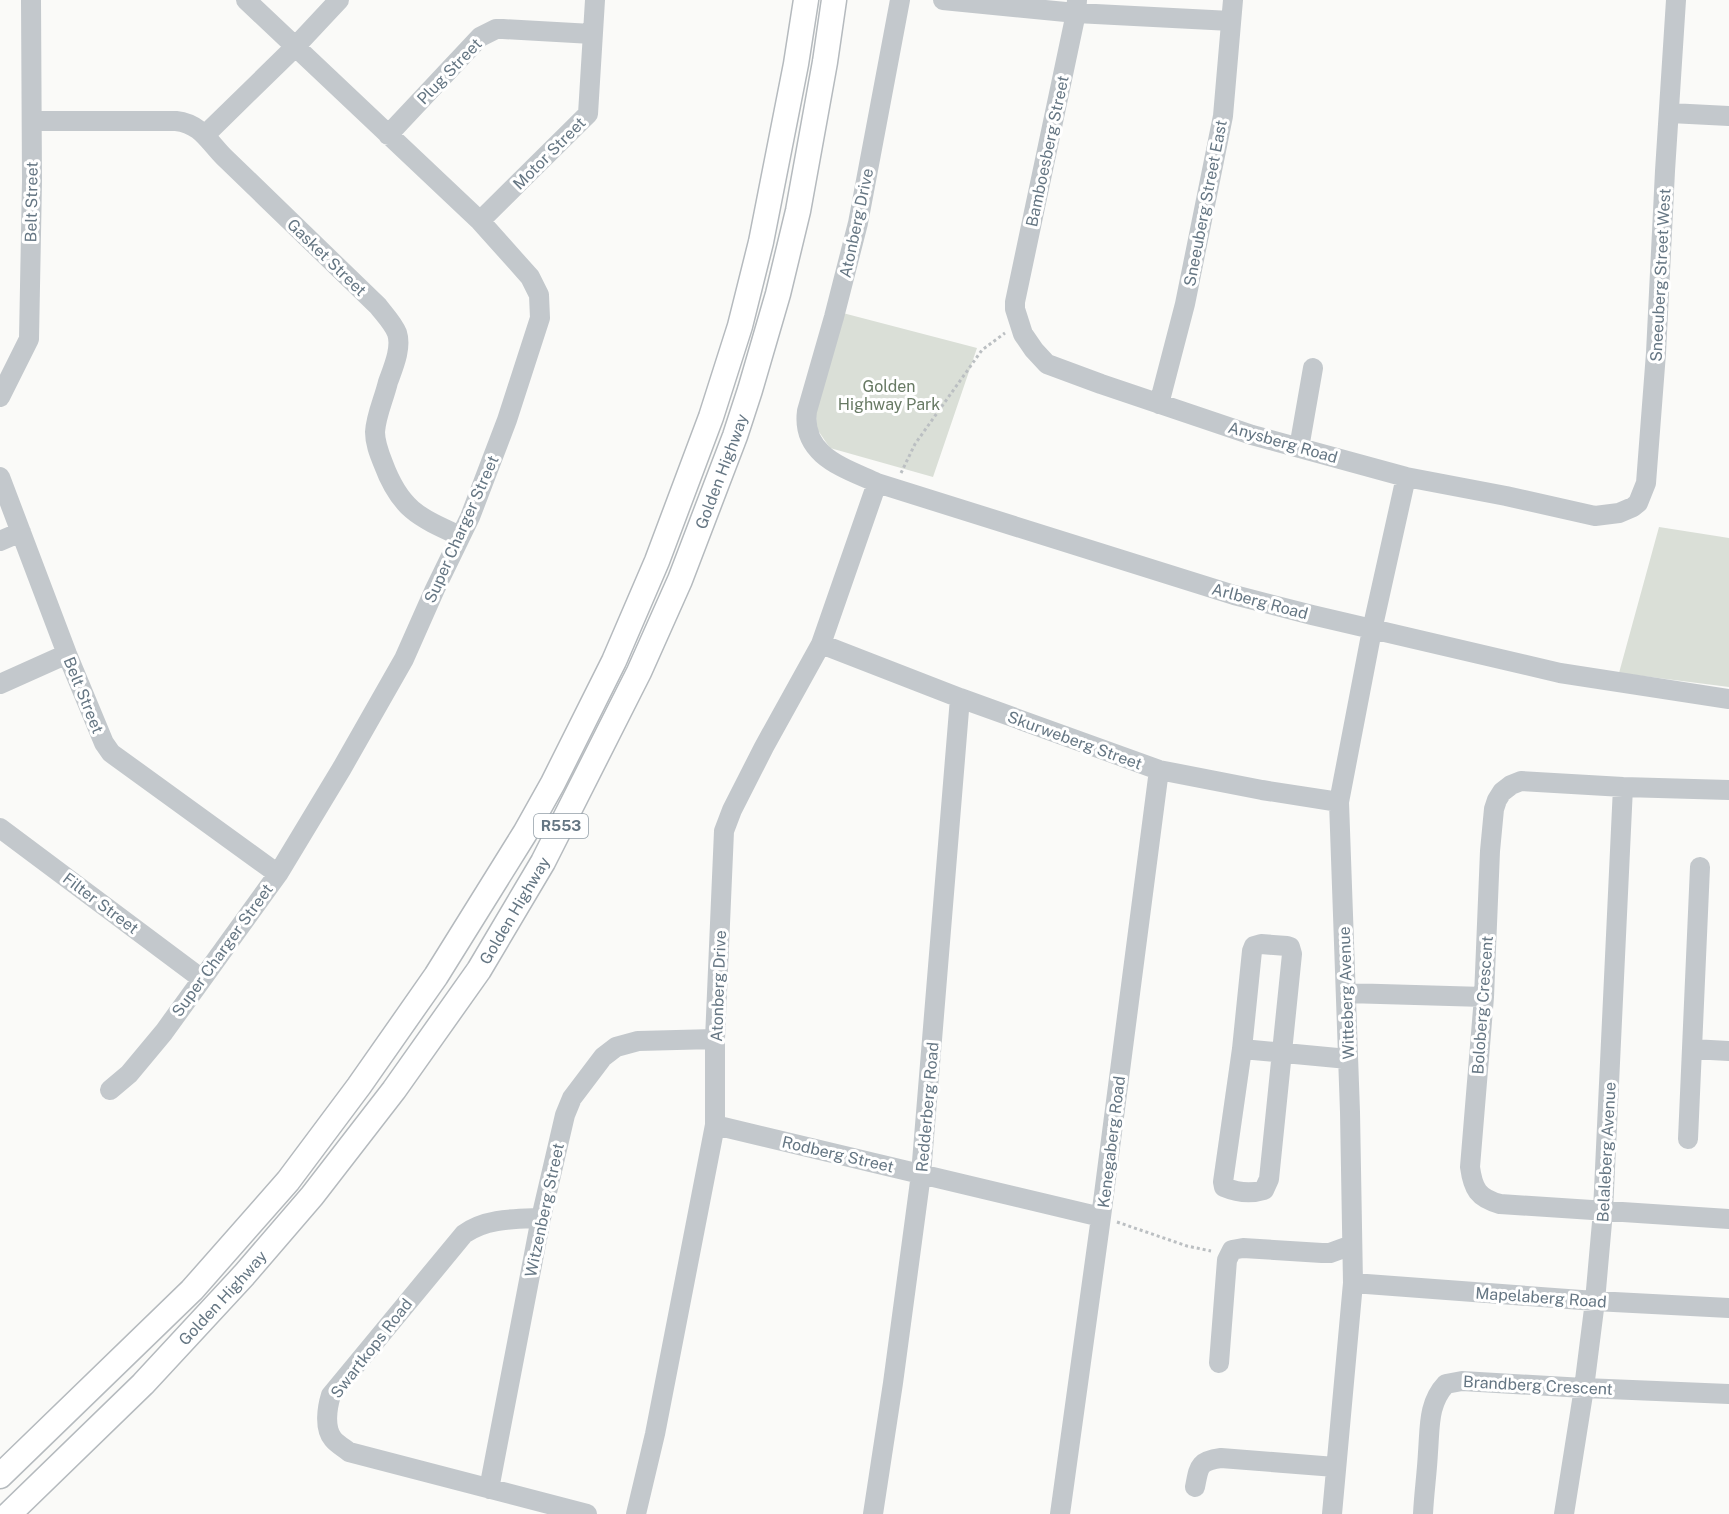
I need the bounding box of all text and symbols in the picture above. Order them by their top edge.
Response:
street label: Plug Street [413,34,486,108]
street label: Bamboesberg Street [1022,74,1073,229]
street label: Motor Street [509,113,590,194]
street label: Sneeuberg Street East [1180,118,1231,288]
street label: Belt Street [21,161,42,243]
street label: Atonberg Drive [836,167,877,280]
street label: Sneeuberg Street West [1646,188,1675,362]
street label: Gasket Street [283,215,370,300]
park label: Golden Highway Park [838,377,940,414]
street label: Golden Highway [691,411,752,532]
street label: Anysberg Road [1226,418,1340,467]
street label: Super Charger Street [420,452,503,606]
street label: Arlberg Road [1210,580,1310,623]
street label: Belt Street [60,654,108,736]
street label: Skurweberg Street [1005,707,1145,774]
road number: R553 [534,814,588,838]
street label: Golden Highway [476,853,554,968]
street label: Filter Street [59,869,142,938]
street label: Super Charger Street [168,880,277,1020]
street label: Witteberg Avenue [1335,926,1358,1060]
street label: Atonberg Drive [707,930,730,1042]
street label: Boloberg Crescent [1468,935,1497,1075]
street label: Redderberg Road [912,1041,943,1173]
street label: Kenegaberg Road [1094,1075,1129,1209]
street label: Belaleberg Avenue [1593,1081,1620,1223]
street label: Rodberg Street [780,1132,896,1177]
street label: Witzenberg Street [521,1141,568,1279]
street label: Golden Highway [175,1246,271,1349]
street label: Mapelaberg Road [1475,1283,1607,1312]
street label: Swartkops Road [327,1295,416,1402]
street label: Brandberg Crescent [1463,1372,1613,1399]

